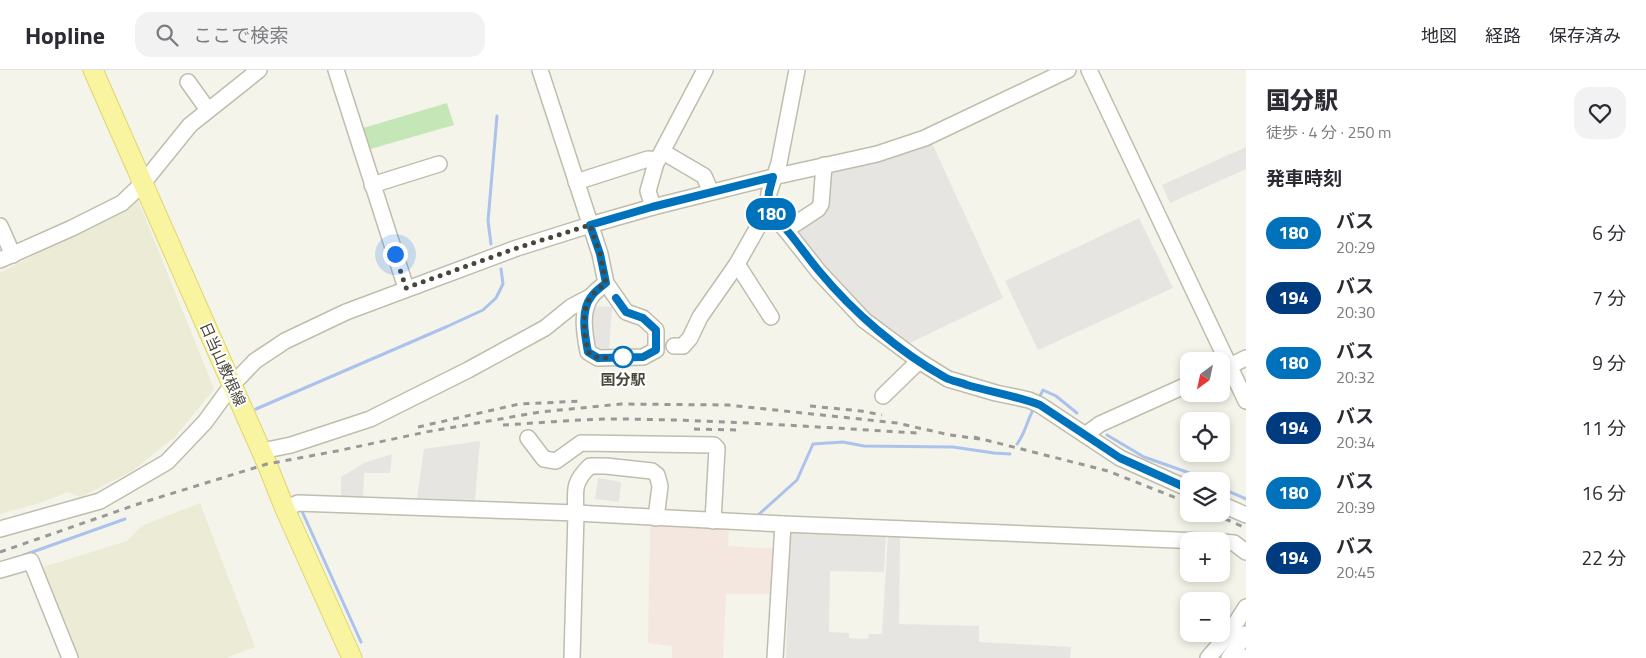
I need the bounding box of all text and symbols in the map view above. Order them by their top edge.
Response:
search box [135,12,485,57]
text: Hopline [25,17,105,53]
text: ここで検索 [193,20,288,49]
icon: search [153,21,181,49]
text: 地図 [1421,22,1457,49]
text: 経路 [1485,22,1521,49]
text: 保存済み [1549,22,1621,49]
text: 国分駅 [1266,82,1338,118]
button: heart [1574,87,1626,139]
text: 徒歩 · 4 分 · 250 m [1266,120,1391,144]
text: 発車時刻 [1266,163,1342,192]
line badge: 180 [742,198,800,230]
text: 180 [756,200,786,227]
text: バス [1336,206,1374,235]
text: 6 分 [1592,218,1626,247]
text: 180 [1278,219,1309,246]
text: 20:29 [1336,235,1375,259]
your location [383,242,408,267]
text: バス [1336,271,1374,300]
text: 7 分 [1592,283,1626,312]
text: 194 [1278,284,1309,311]
text: 20:30 [1336,300,1375,324]
street label: 日当山敷根線 [194,318,252,410]
text: バス [1336,336,1374,365]
marker: 国分駅 [612,346,634,368]
text: 9 分 [1592,348,1626,377]
text: 180 [1278,349,1309,376]
north arrow [1180,352,1230,402]
map controls [1180,352,1230,642]
text: 20:32 [1336,365,1375,389]
place label: 国分駅 [600,368,646,391]
text: バス [1336,401,1374,430]
button: locate [1180,412,1230,462]
text: 11 分 [1582,413,1626,442]
text: 194 [1278,414,1309,441]
text: 20:34 [1336,430,1375,454]
text: バス [1336,466,1374,495]
button: layers [1180,472,1230,522]
text: 16 分 [1582,478,1626,507]
text: 180 [1278,479,1309,506]
text: 20:39 [1336,495,1375,519]
text: バス [1336,531,1374,560]
button: + [1180,532,1230,582]
text: 22 分 [1582,543,1626,572]
text: 194 [1278,544,1309,571]
text: 20:45 [1336,560,1375,584]
button: − [1180,592,1230,642]

